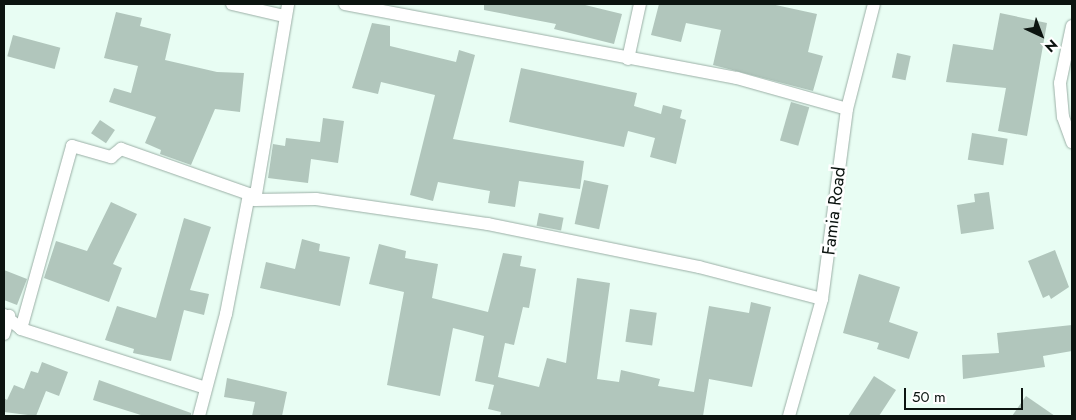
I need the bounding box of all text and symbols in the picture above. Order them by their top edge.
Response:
north arrow [1016,10,1066,60]
text: N [1040,35,1062,57]
street label: Famia Road [818,166,850,256]
scale bar [906,378,1025,410]
text: 50 m [912,386,946,408]

